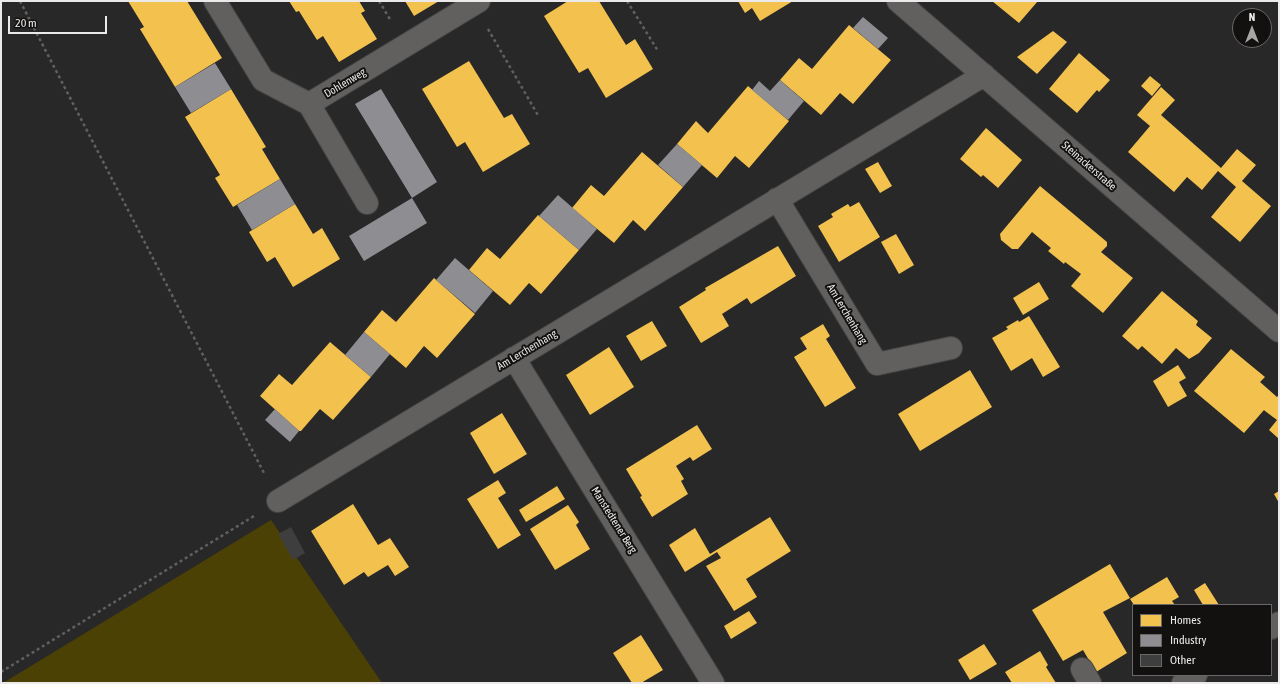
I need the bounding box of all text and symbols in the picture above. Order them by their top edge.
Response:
scale bar [10,8,109,34]
north arrow [1232,8,1272,48]
text: N [1249,11,1255,23]
text: 20 m [15,16,37,30]
street label: Dohlenweg [322,66,368,100]
street label: Steinackerstraße [1059,139,1119,193]
street label: Am Lerchenhang [824,282,870,346]
street label: Am Lerchenhang [495,327,559,373]
street label: Manstedtener Berg [588,484,640,556]
legend [1132,604,1272,676]
text: Homes [1170,613,1201,627]
text: Industry [1170,633,1207,647]
text: Other [1170,653,1195,667]

